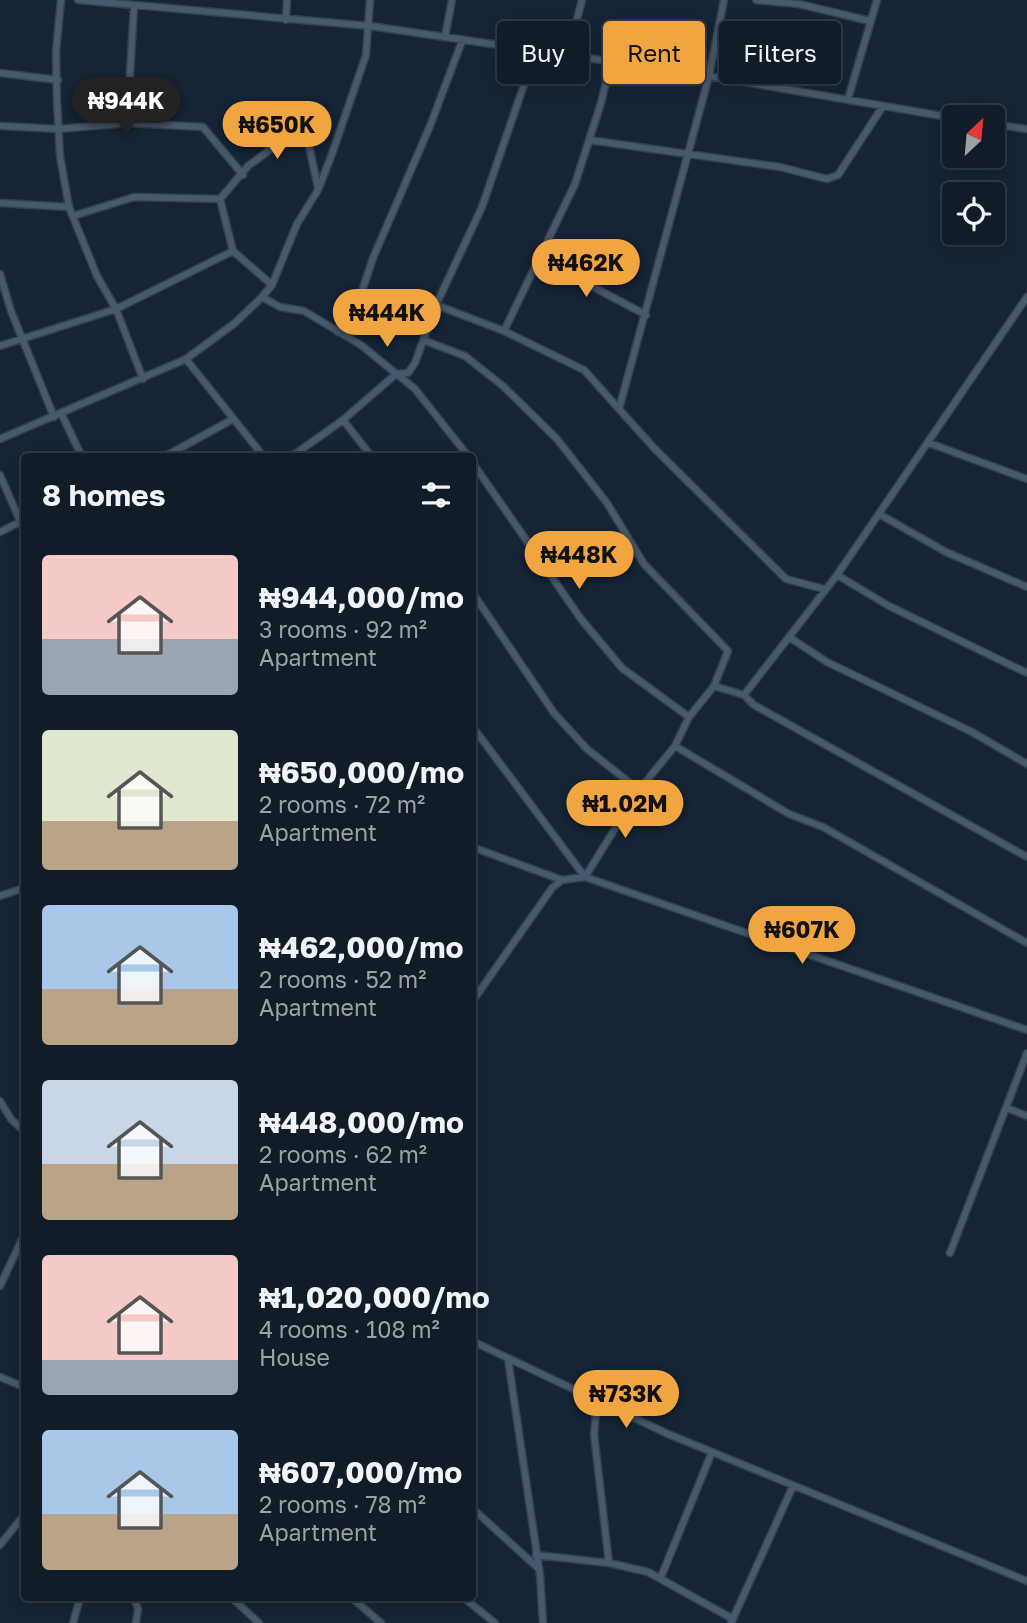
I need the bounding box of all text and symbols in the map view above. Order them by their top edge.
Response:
chip: Buy [497,21,589,84]
chip: Rent [603,21,705,84]
chip: Filters [719,21,841,84]
pin: ₦944K [77,78,175,137]
text: ₦944K [88,86,164,114]
pin: ₦650K [228,102,326,161]
north arrow [942,105,1004,168]
map controls [942,105,1005,245]
text: ₦650K [239,110,315,138]
button: locate [942,182,1005,245]
pin: ₦462K [537,240,635,299]
text: ₦462K [548,248,624,276]
pin: ₦444K [338,290,436,349]
text: ₦444K [349,298,425,326]
icon: filters [417,476,455,514]
text: 8 homes [42,477,166,513]
pin: ₦448K [530,532,628,591]
text: ₦448K [541,540,617,568]
text: ₦944,000/mo [259,579,464,615]
icon: home [98,583,182,667]
text: 3 rooms · 92 m² [259,615,427,643]
text: Apartment [259,643,377,671]
text: ₦650,000/mo [259,754,464,790]
icon: home [98,758,182,842]
pin: ₦1.02M [568,780,682,840]
text: ₦1.02M [582,789,668,817]
text: 2 rooms · 72 m² [259,790,425,818]
text: Apartment [259,818,377,846]
pin: ₦607K [753,906,851,966]
text: ₦607K [764,915,840,943]
text: ₦462,000/mo [259,929,464,965]
icon: home [98,933,182,1017]
text: 2 rooms · 52 m² [259,965,426,993]
text: Apartment [259,993,377,1021]
text: ₦448,000/mo [259,1104,464,1140]
icon: home [98,1108,182,1192]
text: 2 rooms · 62 m² [259,1140,427,1168]
text: Apartment [259,1168,377,1196]
text: ₦1,020,000/mo [259,1279,490,1315]
icon: home [98,1283,182,1367]
text: 4 rooms · 108 m² [259,1315,440,1343]
text: House [259,1343,330,1371]
pin: ₦733K [577,1370,675,1430]
text: ₦733K [589,1379,663,1407]
text: ₦607,000/mo [259,1454,462,1490]
icon: home [98,1458,182,1542]
text: 2 rooms · 78 m² [259,1490,426,1518]
text: Apartment [259,1518,377,1546]

